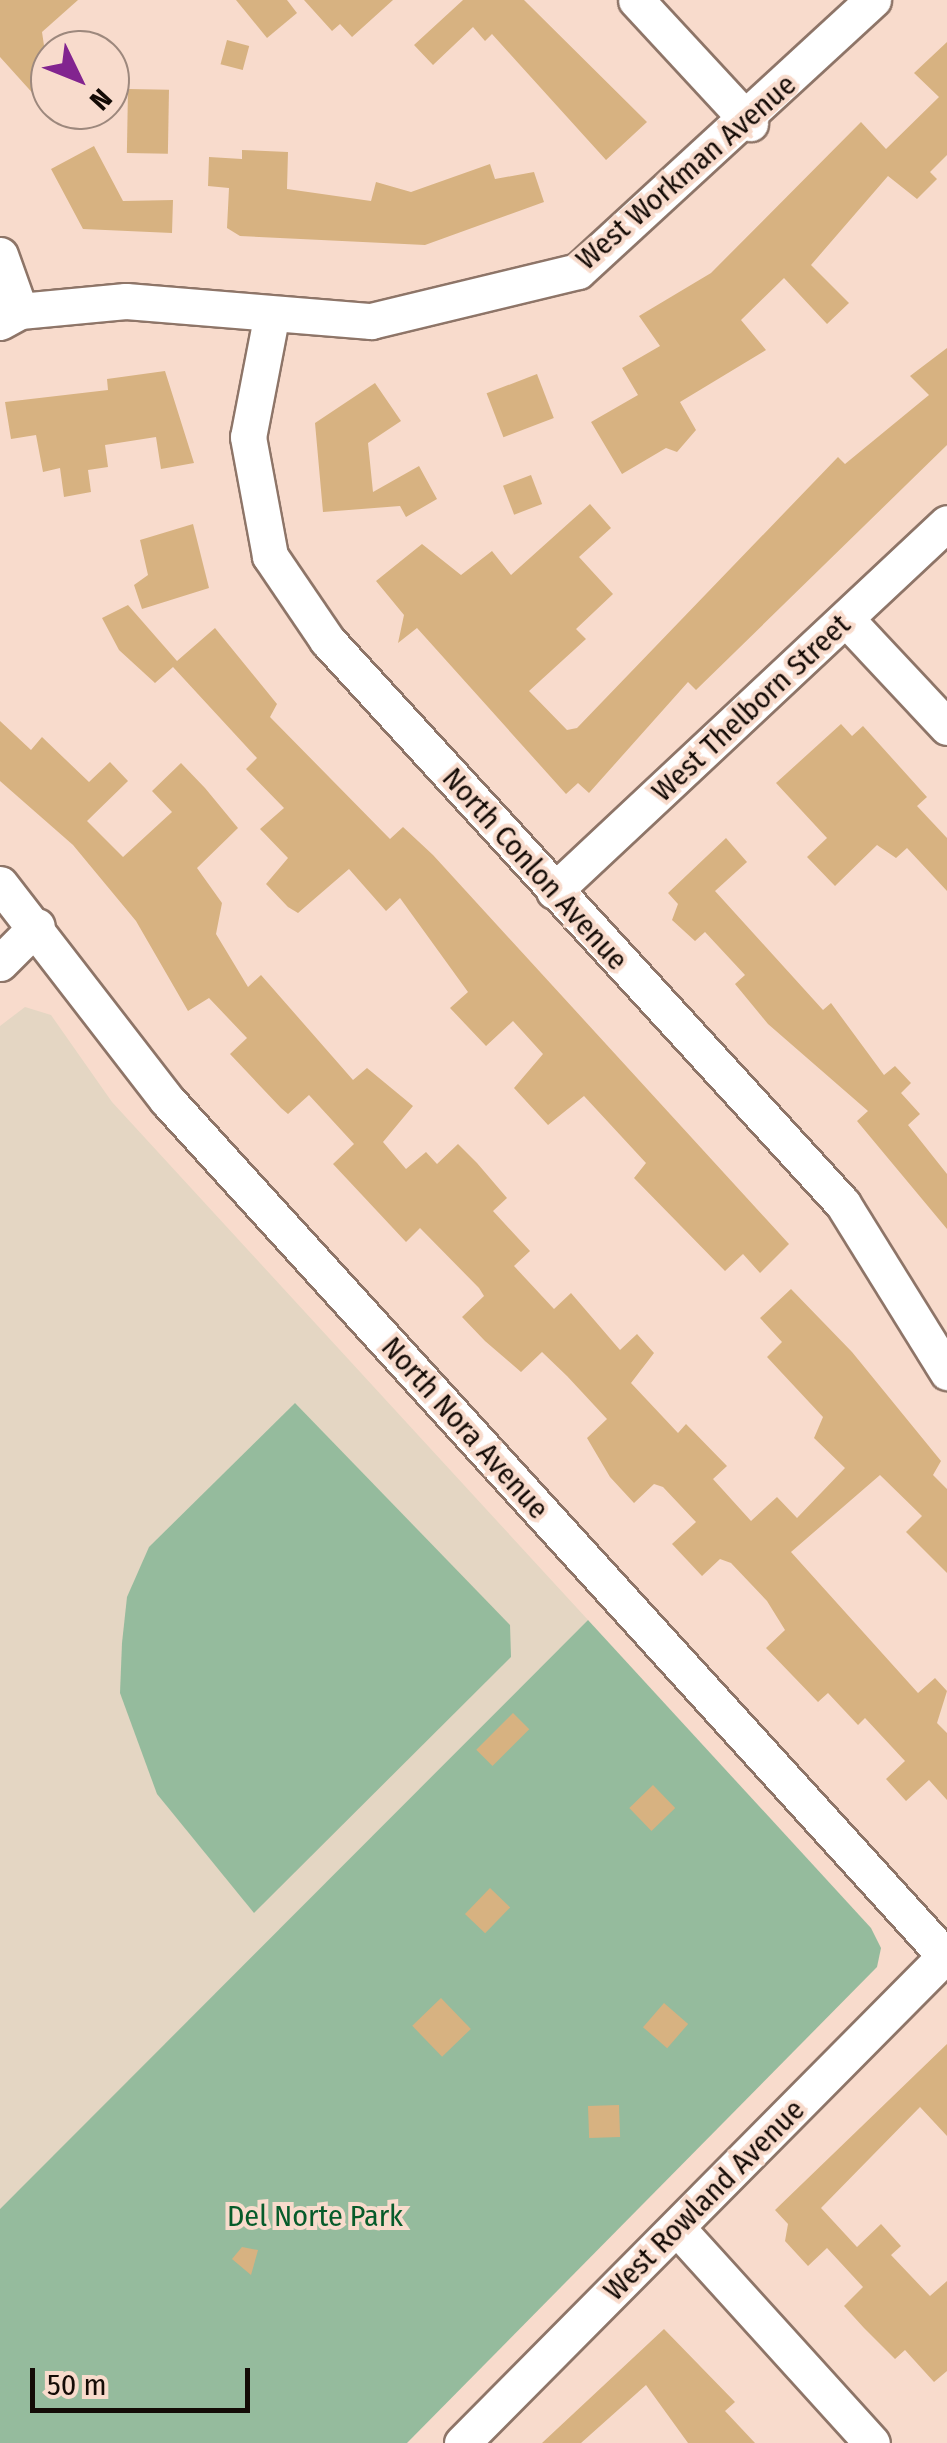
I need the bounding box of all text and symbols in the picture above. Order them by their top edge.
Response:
north arrow [30,30,130,130]
street label: West Workman Avenue [569,67,803,277]
text: N [83,82,119,117]
street label: West Thelborn Street [644,607,858,809]
street label: North Conlon Avenue [435,760,635,978]
street label: North Nora Avenue [374,1330,556,1526]
street label: West Rowland Avenue [596,2092,812,2308]
park label: Del Norte Park [227,2198,403,2234]
scale bar [35,2348,255,2410]
text: 50 m [47,2367,107,2403]

